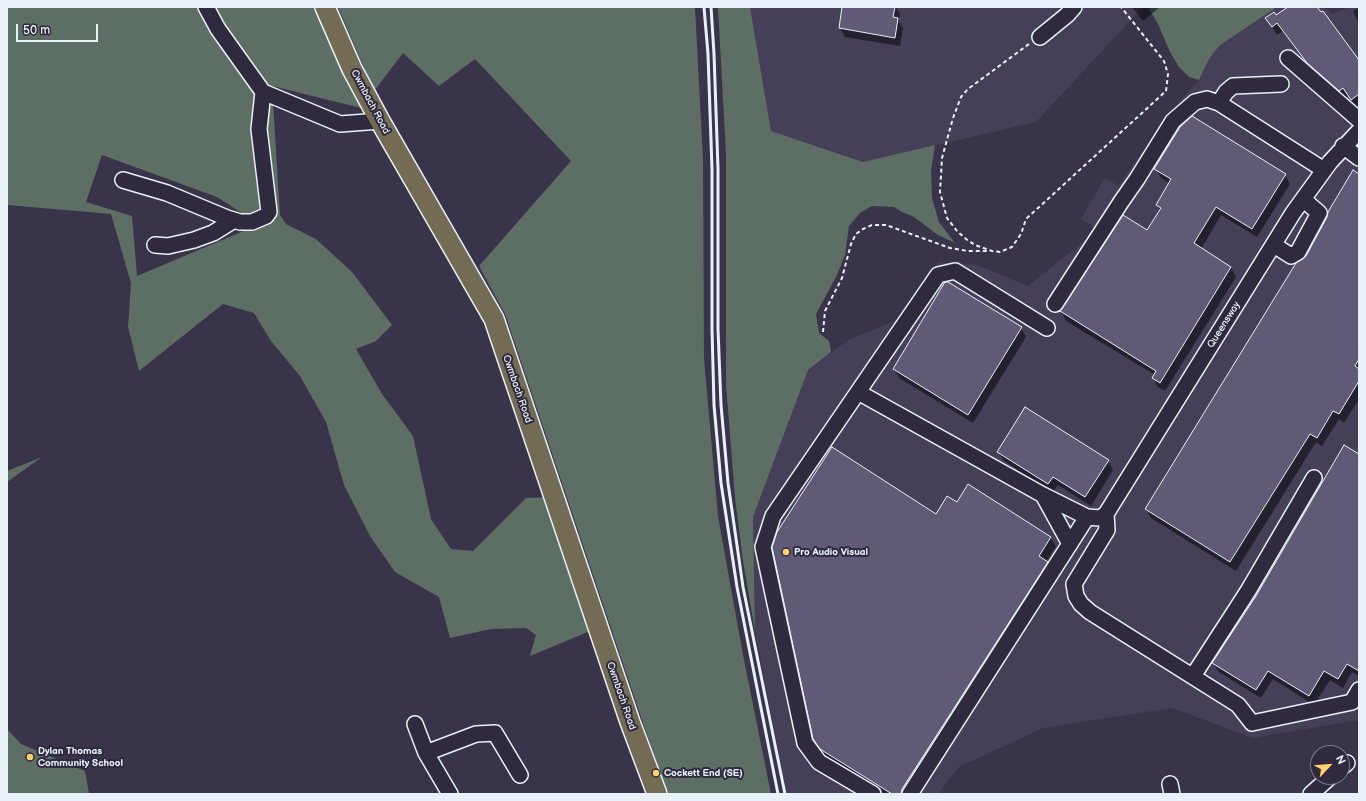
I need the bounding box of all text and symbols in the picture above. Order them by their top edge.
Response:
scale bar [18,16,100,42]
text: 50 m [23,23,50,38]
street label: Cwmbach Road [348,68,392,136]
street label: Queensway [1205,300,1243,350]
street label: Cwmbach Road [500,353,534,425]
place label: Pro Audio Visual [794,546,868,558]
marker: Pro Audio Visual [781,547,791,557]
street label: Cwmbach Road [604,660,638,732]
place label: Dylan Thomas Community School [38,745,123,768]
north arrow [1310,745,1350,785]
marker: Dylan Thomas Community School [25,752,35,762]
text: N [1333,753,1348,767]
place label: Cockett End (SE) [664,767,743,779]
marker: Cockett End (SE) [651,768,661,778]

